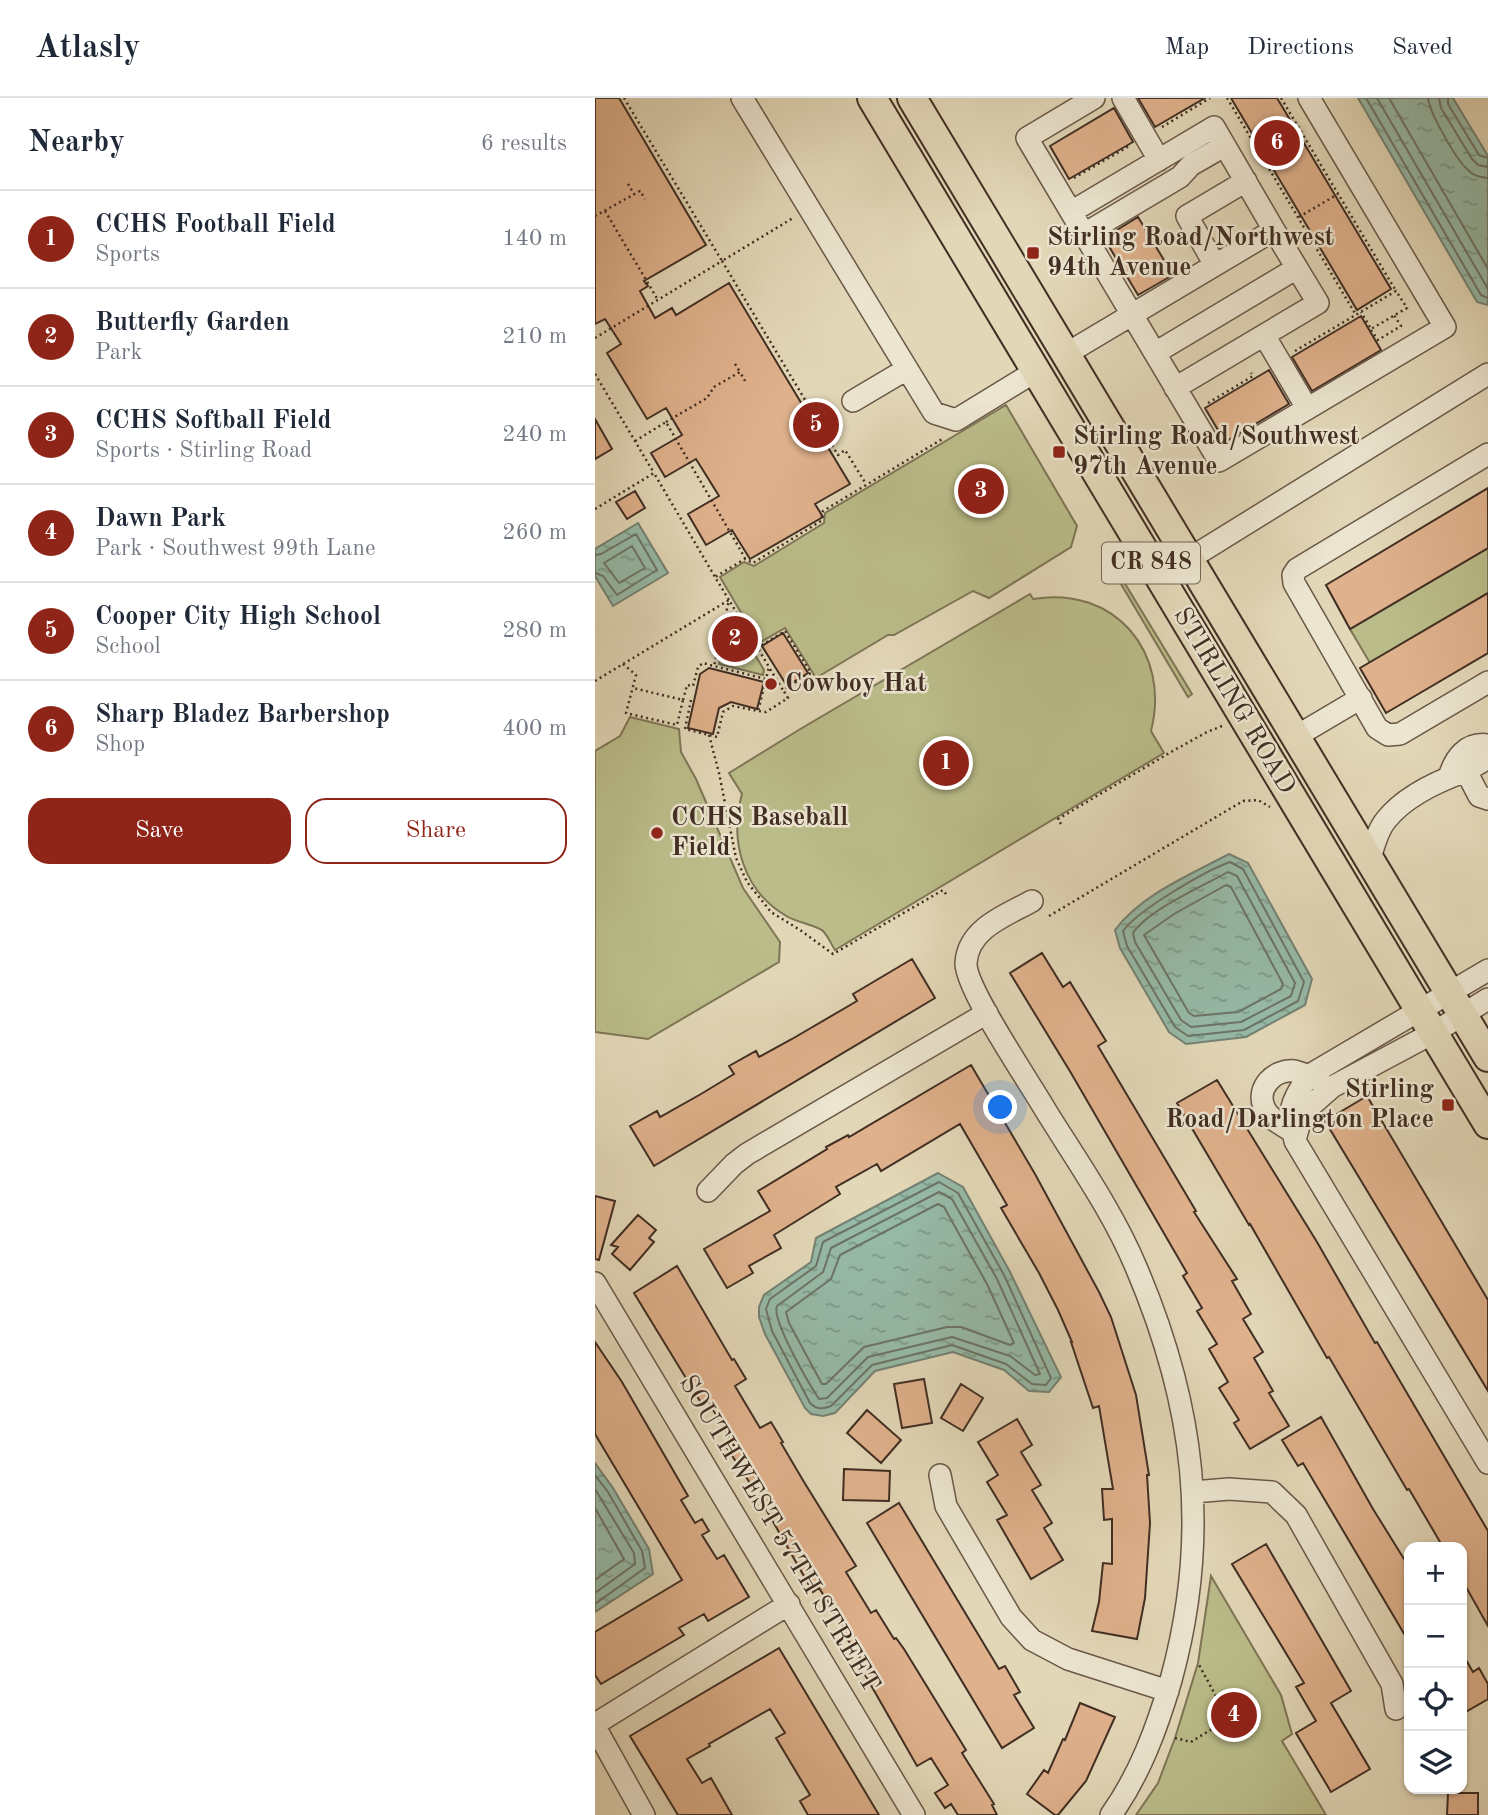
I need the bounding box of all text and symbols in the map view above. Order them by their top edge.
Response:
text: Atlasly [35,32,140,65]
text: Map [1165,36,1209,60]
text: Directions [1247,36,1354,60]
text: Saved [1392,36,1453,60]
pin: 6 [1254,117,1300,169]
text: Nearby [28,128,125,158]
text: 6 results [481,132,567,155]
text: CCHS Football Field [95,212,336,238]
place label: Stirling Road/Northwest 94th Avenue [1047,225,1334,281]
text: 1 [44,227,58,250]
text: 140 m [502,227,567,250]
text: Sports [95,243,160,266]
marker: Stirling Road/Northwest 94th Avenue [1025,245,1041,261]
text: Butterfly Garden [95,310,290,336]
text: 2 [44,325,58,348]
text: 210 m [502,325,567,348]
text: Park [95,341,142,364]
pin: 5 [793,399,839,451]
text: CCHS Softball Field [95,408,332,434]
text: 3 [44,423,58,446]
text: 240 m [502,423,567,446]
place label: Stirling Road/Southwest 97th Avenue [1073,424,1360,480]
text: Sports · Stirling Road [95,439,312,462]
marker: Stirling Road/Southwest 97th Avenue [1051,444,1067,460]
pin: 3 [958,465,1004,517]
text: Dawn Park [95,506,226,532]
text: 4 [44,521,58,544]
text: 260 m [502,521,567,544]
text: Park · Southwest 99th Lane [95,537,375,560]
road number: CR 848 [1102,542,1200,584]
street label: STIRLING ROAD [1168,603,1300,799]
text: Cooper City High School [95,604,381,630]
pin: 2 [712,613,758,665]
text: 5 [44,619,58,642]
text: 280 m [502,619,567,642]
text: School [95,635,161,658]
place label: Cowboy Hat [785,671,927,697]
marker: Cowboy Hat [763,676,779,692]
text: Sharp Bladez Barbershop [95,702,390,728]
text: 6 [44,717,58,740]
text: 400 m [502,717,567,740]
text: Shop [95,733,145,756]
pin: 1 [923,737,969,789]
button: Save [28,798,291,864]
button: Share [305,798,567,864]
place label: CCHS Baseball Field [671,805,848,861]
marker: CCHS Baseball Field [649,825,665,841]
place label: Stirling Road/Darlington Place [1165,1077,1435,1133]
your location [983,1090,1017,1124]
marker: Stirling Road/Darlington Place [1440,1097,1456,1113]
street label: SOUTHWEST 57TH STREET [674,1371,884,1697]
map controls [1404,1542,1467,1794]
button: + [1404,1542,1467,1605]
button: − [1404,1605,1467,1668]
button: locate [1404,1668,1467,1731]
pin: 4 [1211,1689,1257,1741]
button: layers [1404,1731,1467,1794]

